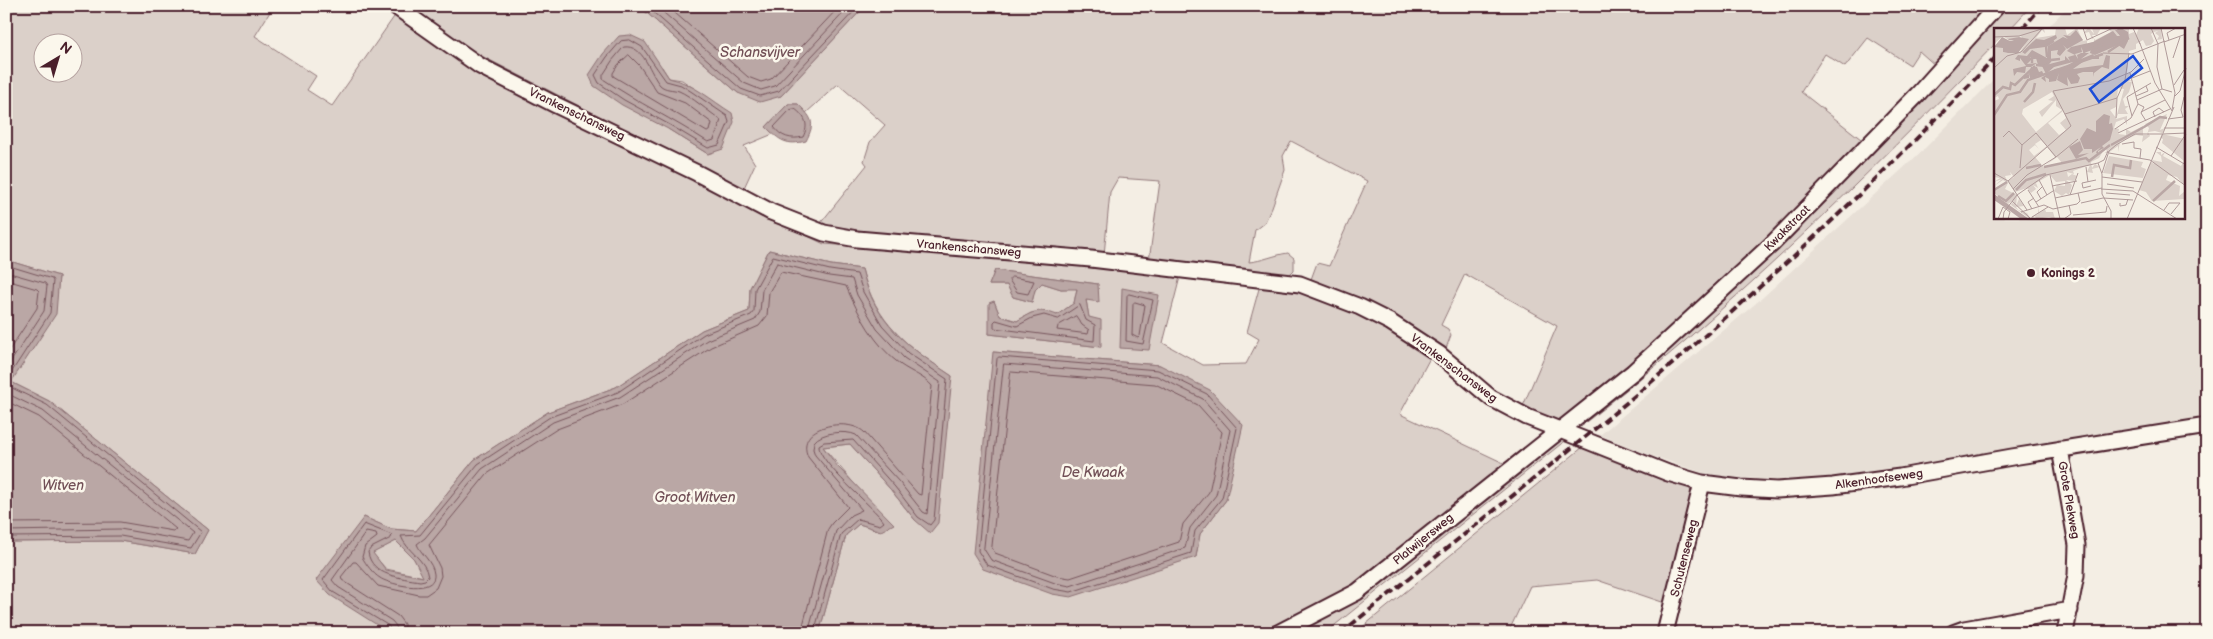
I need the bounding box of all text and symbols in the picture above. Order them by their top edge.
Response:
inset map [1994,28,2186,219]
north arrow [32,32,82,82]
text: N [56,38,75,58]
water label: Schansvijver [720,44,801,61]
street label: Vrankenschansweg [526,85,627,144]
street label: Kwakstraat [1761,202,1814,255]
street label: Vrankenschansweg [916,236,1022,261]
place label: Konings 2 [2041,266,2096,281]
marker: Konings 2 [2025,267,2037,279]
street label: Vrankenschansweg [1407,331,1500,406]
street label: Grote Plekweg [2054,460,2083,540]
water label: De Kwaak [1062,464,1125,481]
street label: Alkenhoofseweg [1834,466,1924,493]
water label: Witven [42,477,84,494]
water label: Groot Witven [654,489,736,506]
street label: Platwijersweg [1390,510,1457,568]
street label: Schutenseweg [1668,518,1701,598]

